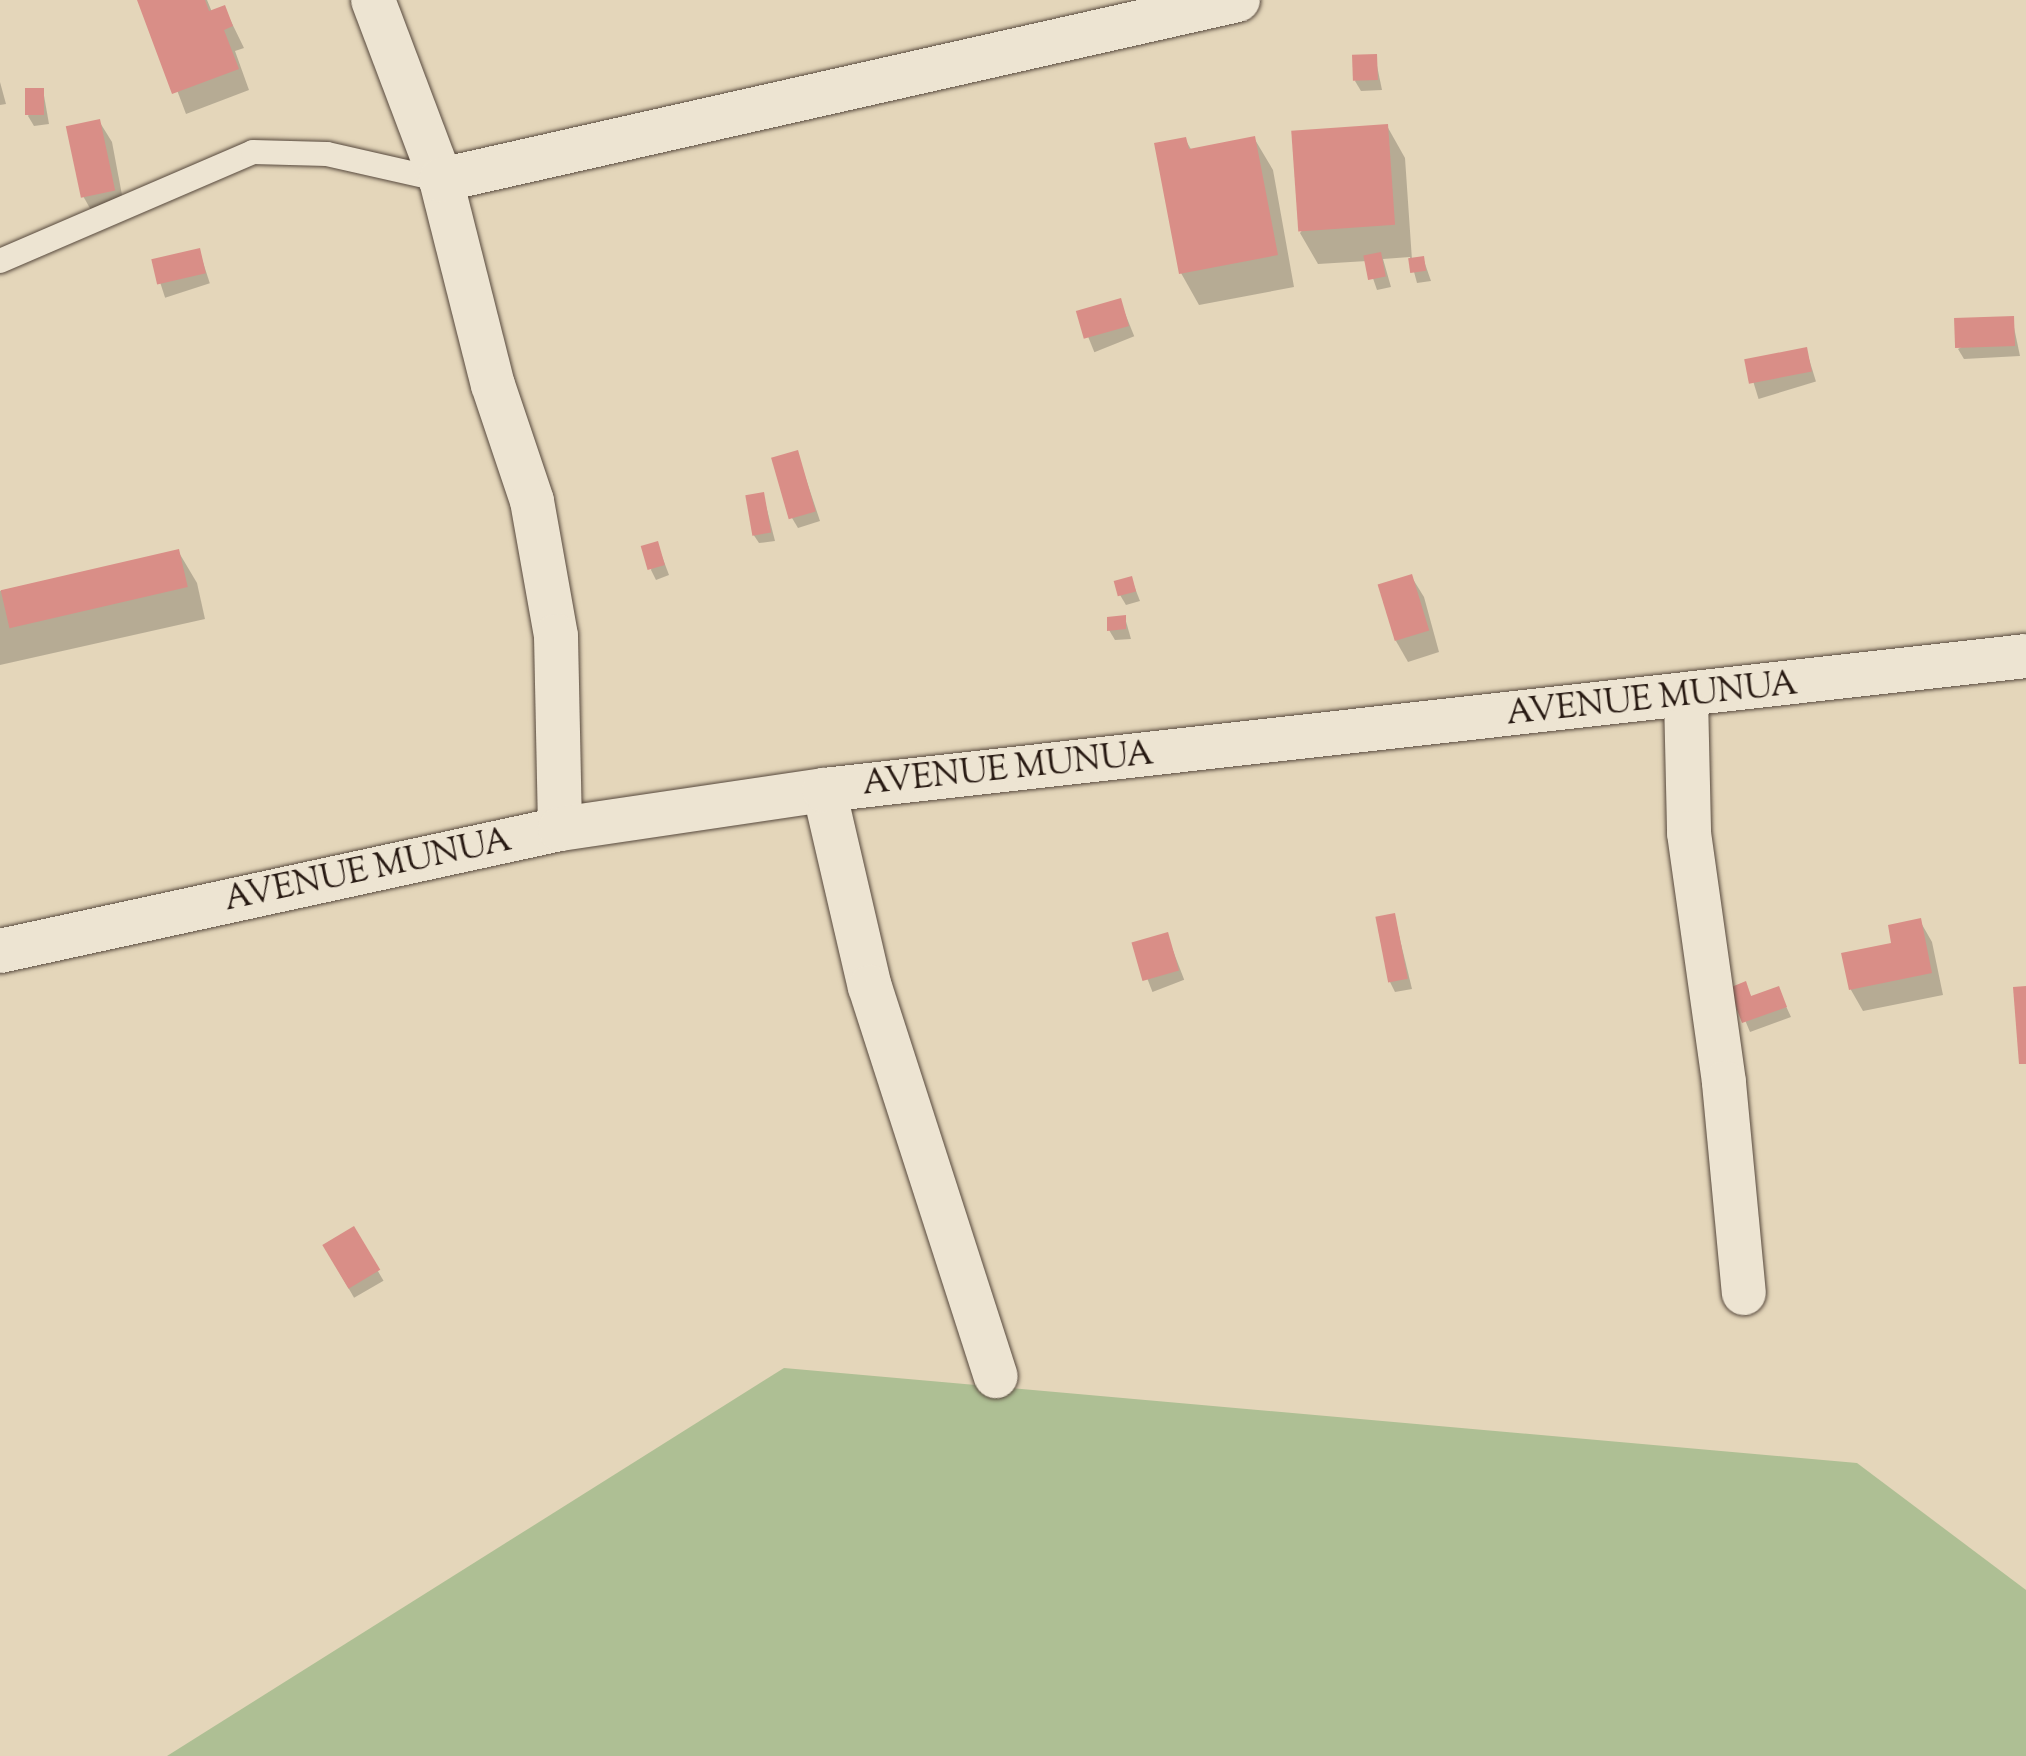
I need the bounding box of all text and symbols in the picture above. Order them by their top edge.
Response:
street label: AVENUE MUNUA [1504,664,1800,736]
street label: AVENUE MUNUA [860,734,1156,806]
street label: AVENUE MUNUA [221,821,515,921]

